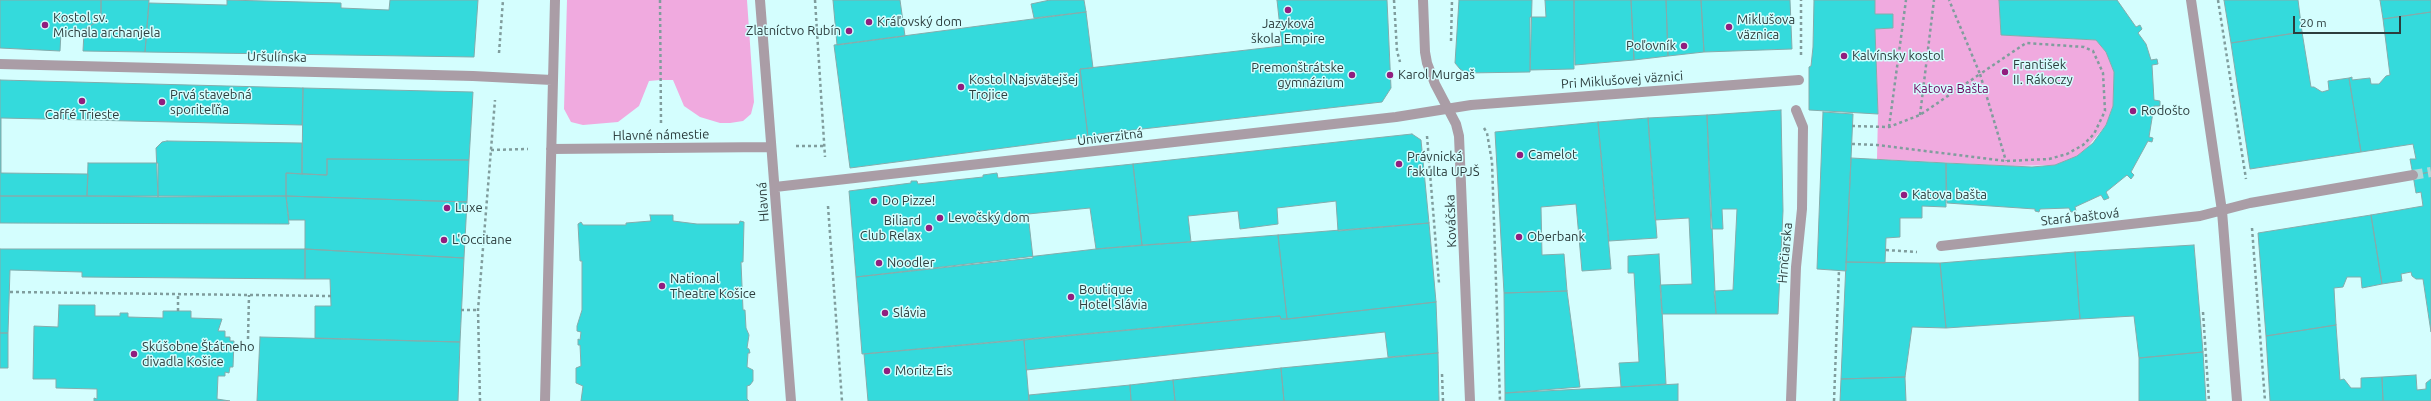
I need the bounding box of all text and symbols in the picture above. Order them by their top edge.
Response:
marker: Jazyková škola Empire [1283,5,1293,15]
scale bar [2295,8,2403,34]
place label: Kostol sv. Michala archanjela [53,10,160,41]
place label: Miklušova väznica [1737,12,1795,43]
place label: Kráľovský dom [877,14,962,30]
place label: Jazyková škola Empire [1251,16,1325,47]
text: 20 m [2300,16,2327,29]
marker: Kráľovský dom [864,17,874,27]
marker: Kostol sv. Michala archanjela [40,20,50,30]
marker: Miklušova väznica [1724,22,1734,32]
place label: Zlatníctvo Rubín [746,23,841,39]
marker: Zlatníctvo Rubín [844,26,854,36]
place label: Poľovník [1626,38,1676,54]
marker: Poľovník [1679,41,1689,51]
place label: Kalvínsky kostol [1852,48,1944,64]
street label: Uršulínska [247,49,307,65]
marker: Kalvínsky kostol [1839,51,1849,61]
place label: František II. Rákoczy [2013,57,2073,88]
place label: Premonštrátske gymnázium [1251,60,1344,91]
place label: Karol Murgaš [1398,67,1475,83]
marker: František II. Rákoczy [2000,67,2010,77]
street label: Pri Miklušovej väznici [1560,68,1684,92]
marker: Premonštrátske gymnázium [1347,70,1357,80]
marker: Karol Murgaš [1385,70,1395,80]
place label: Kostol Najsvätejšej Trojice [969,72,1078,103]
park label: Katova Bašta [1913,81,1989,97]
marker: Kostol Najsvätejšej Trojice [956,82,966,92]
place label: Prvá stavebná sporiteľňa [170,87,252,118]
marker: Caffé Trieste [77,96,87,106]
marker: Prvá stavebná sporiteľňa [157,97,167,107]
place label: Rodošto [2141,103,2190,119]
marker: Rodošto [2128,106,2138,116]
place label: Caffé Trieste [45,107,119,123]
street label: Univerzitná [1076,125,1144,149]
street label: Hlavné námestie [613,126,709,144]
place label: Camelot [1528,147,1577,163]
place label: Právnická fakulta UPJŠ [1407,149,1480,180]
marker: Camelot [1515,150,1525,160]
marker: Právnická fakulta UPJŠ [1394,159,1404,169]
street label: Hlavná [754,182,772,222]
place label: Katova bašta [1912,187,1987,203]
marker: Katova bašta [1899,190,1909,200]
place label: Do Pizze! [882,193,935,209]
street label: Kováčska [1442,194,1460,248]
marker: Do Pizze! [869,196,879,206]
place label: Luxe [455,200,483,216]
marker: Luxe [442,203,452,213]
street label: Stará baštová [2040,205,2120,229]
place label: Levočský dom [948,210,1030,226]
place label: Biliard Club Relax [860,213,921,244]
marker: Levočský dom [935,213,945,223]
street label: Hrnčiarska [1775,222,1795,284]
marker: Biliard Club Relax [924,223,934,233]
place label: Oberbank [1527,229,1585,245]
place label: L'Occitane [452,232,512,248]
marker: Oberbank [1514,232,1524,242]
marker: L'Occitane [439,235,449,245]
place label: Noodler [887,255,935,271]
marker: Noodler [874,258,884,268]
place label: National Theatre Košice [670,271,756,302]
marker: National Theatre Košice [657,281,667,291]
place label: Boutique Hotel Slávia [1079,282,1147,313]
marker: Boutique Hotel Slávia [1066,292,1076,302]
place label: Slávia [893,305,926,321]
marker: Slávia [880,308,890,318]
place label: Skúšobne Štátneho divadla Košice [142,339,255,370]
marker: Skúšobne Štátneho divadla Košice [129,349,139,359]
place label: Moritz Eis [895,363,952,379]
marker: Moritz Eis [882,366,892,376]

